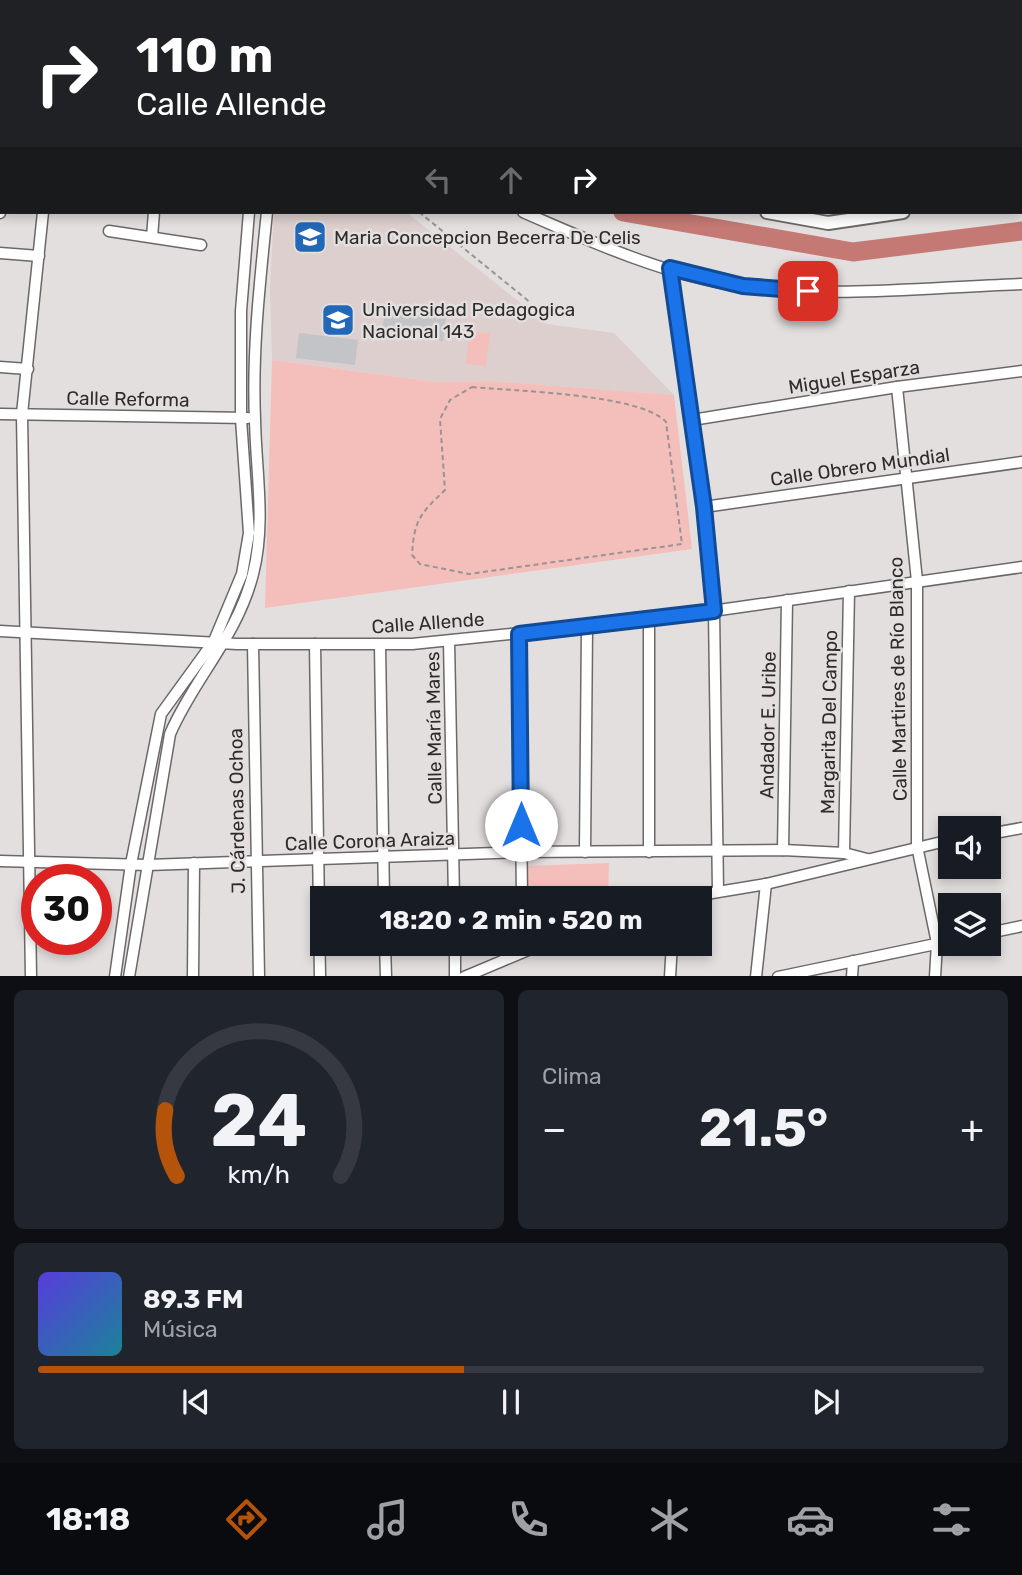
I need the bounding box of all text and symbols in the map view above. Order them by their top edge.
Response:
text: 110 m [136,26,273,84]
icon: right [21,28,112,119]
text: Calle Allende [136,85,327,123]
icon: left [419,161,457,199]
icon: ahead [492,161,530,199]
icon: right [565,161,603,199]
school or university icon: Maria Concepcion Becerra De Celis [291,218,329,256]
place label: Maria Concepcion Becerra De Celis [334,226,641,249]
pin [778,261,838,321]
icon: arrive [789,272,827,310]
place label: Universidad Pedagogica Nacional 143 [362,298,575,343]
school or university icon: Universidad Pedagogica Nacional 143 [319,301,357,339]
street label: Miguel Esparza [787,355,921,399]
street label: Calle Reforma [66,386,190,412]
street label: Calle Obrero Mundial [769,443,951,491]
street label: Calle Martires de Río Blanco [884,557,912,801]
street label: Calle Allende [371,608,485,638]
street label: Margarita Del Campo [816,630,842,814]
street label: Calle María Mares [421,651,447,805]
street label: Andador E. Uribe [755,651,781,799]
street label: J. Cárdenas Ochoa [224,728,250,894]
position arrow [484,788,558,862]
map controls [938,816,1001,956]
button: sound [938,816,1001,879]
street label: Calle Corona Araiza [284,827,456,855]
speed limit sign: 30 [21,864,112,955]
button: layers [938,893,1001,956]
text: 18:20 · 2 min · 520 m [379,905,643,936]
text: Clima [542,1062,602,1090]
text: 24 [211,1078,307,1164]
text: 21.5° [699,1097,828,1159]
text: − [542,1106,567,1152]
text: + [960,1106,984,1152]
text: km/h [228,1159,290,1188]
text: 89.3 FM [143,1284,244,1315]
text: Música [143,1315,218,1343]
icon: previous [177,1383,215,1421]
icon: pause [492,1383,530,1421]
icon: next [807,1383,845,1421]
icon: directions [222,1495,271,1544]
icon: music [363,1495,412,1544]
icon: phone [504,1495,553,1544]
icon: climate [645,1495,694,1544]
icon: car [786,1495,835,1544]
icon: filters [927,1495,976,1544]
text: 18:18 [46,1500,130,1538]

